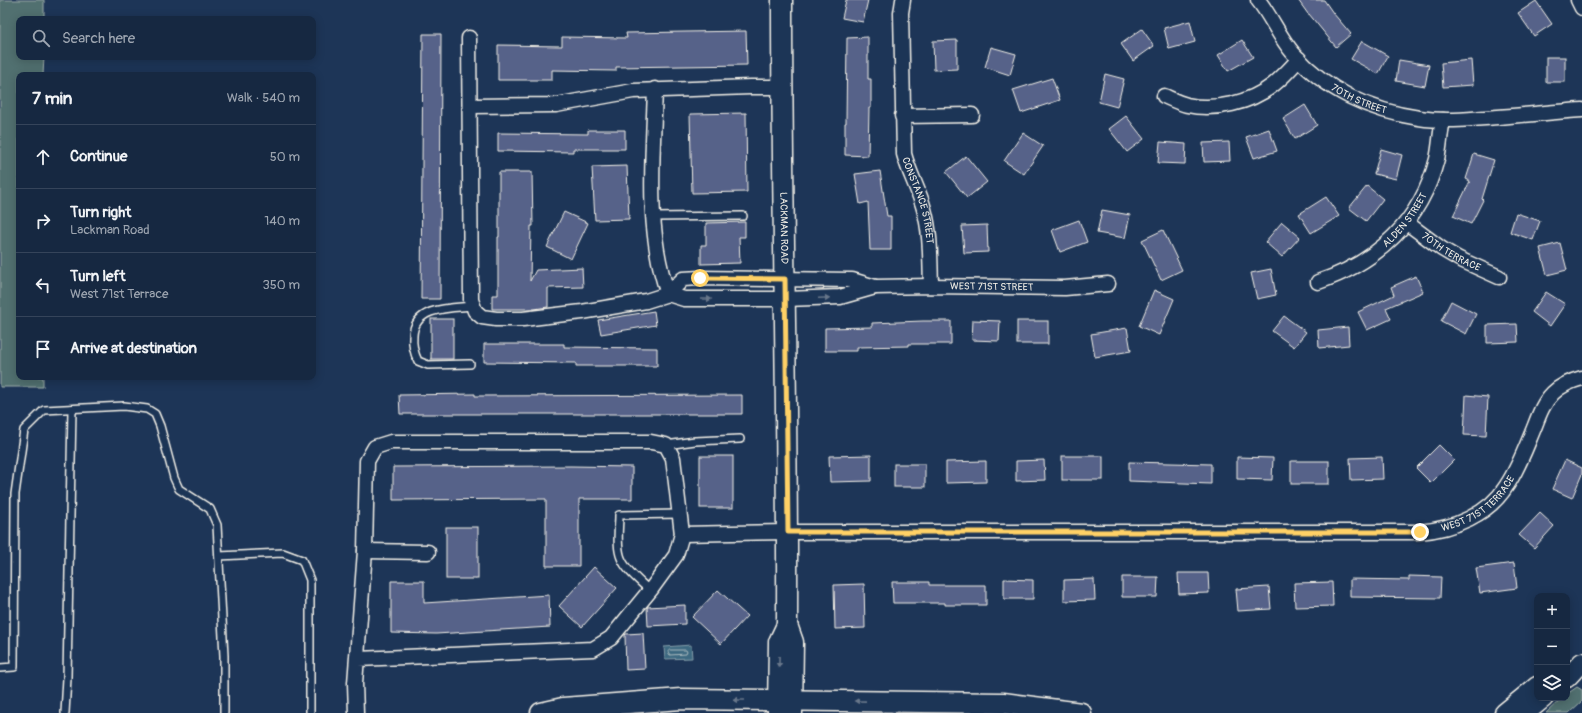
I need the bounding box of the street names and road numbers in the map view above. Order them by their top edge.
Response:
street label: 70TH STREET [1329,82,1388,117]
street label: CONSTANCE STREET [899,156,936,245]
street label: ALDEN STREET [1380,191,1430,250]
street label: LACKMAN ROAD [777,192,790,264]
street label: 70TH TERRACE [1419,230,1482,274]
street label: WEST 71ST STREET [950,280,1034,294]
street label: WEST 71ST TERRACE [1440,474,1517,534]

